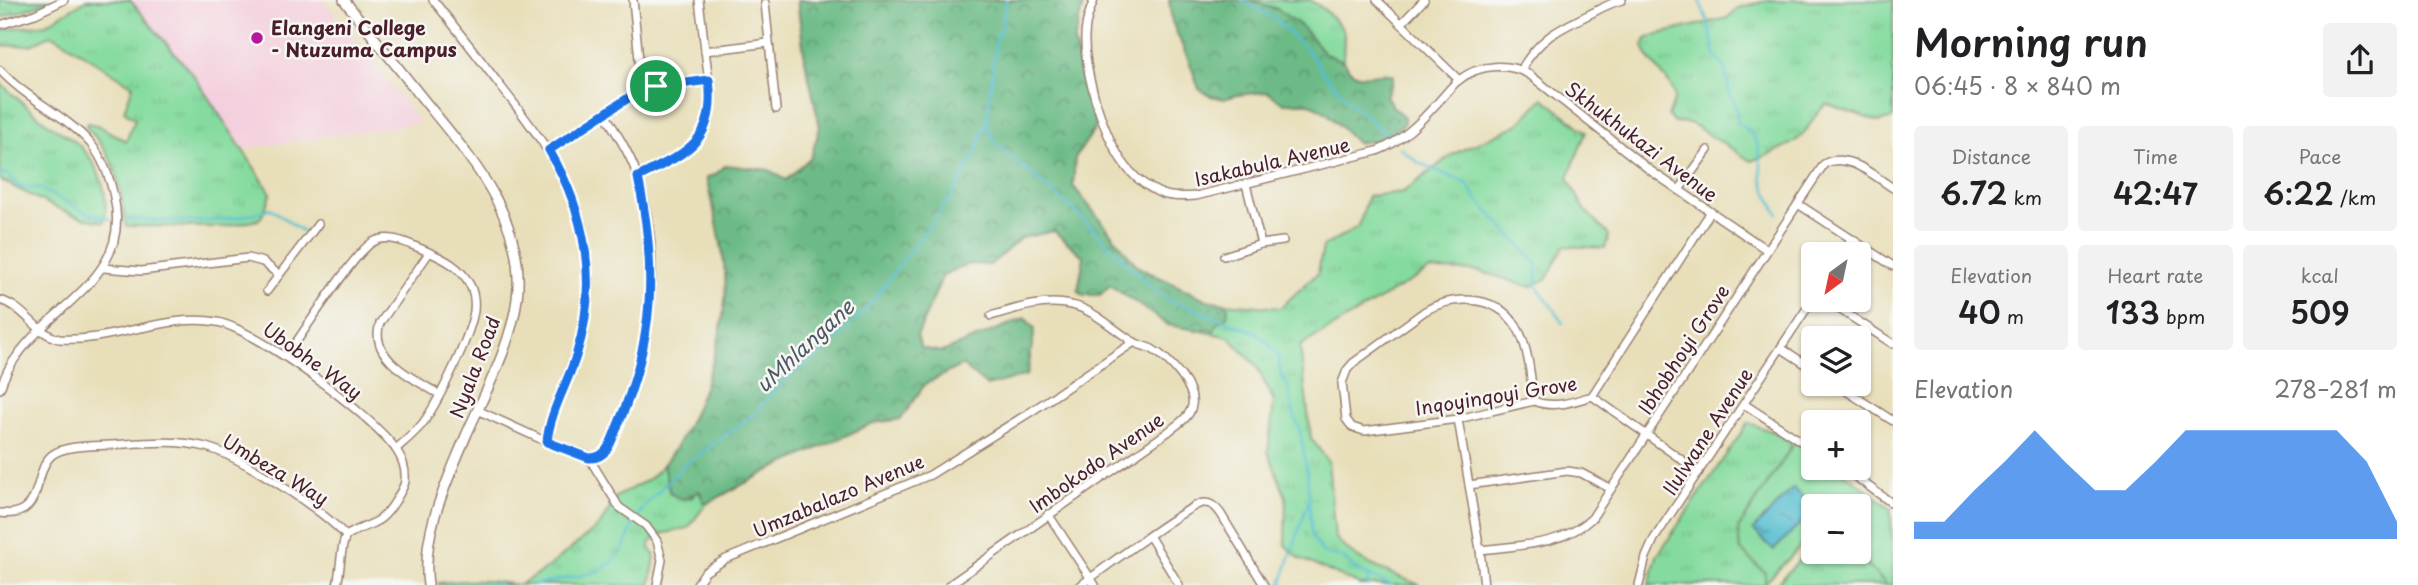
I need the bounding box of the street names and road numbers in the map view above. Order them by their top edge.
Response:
street label: Skhukhukazi Avenue [1560,74,1724,208]
street label: Isakabula Avenue [1192,130,1352,192]
street label: Ibhobhoyi Grove [1630,279,1736,419]
street label: Nyala Road [442,312,506,422]
street label: Ubobhe Way [258,314,368,406]
street label: Ilulwane Avenue [1655,362,1759,500]
street label: Inqoyinqoyi Grove [1413,368,1579,422]
street label: Imbokodo Avenue [1023,405,1169,519]
street label: Umbeza Way [218,426,334,512]
street label: Umzabalazo Avenue [748,446,928,544]

